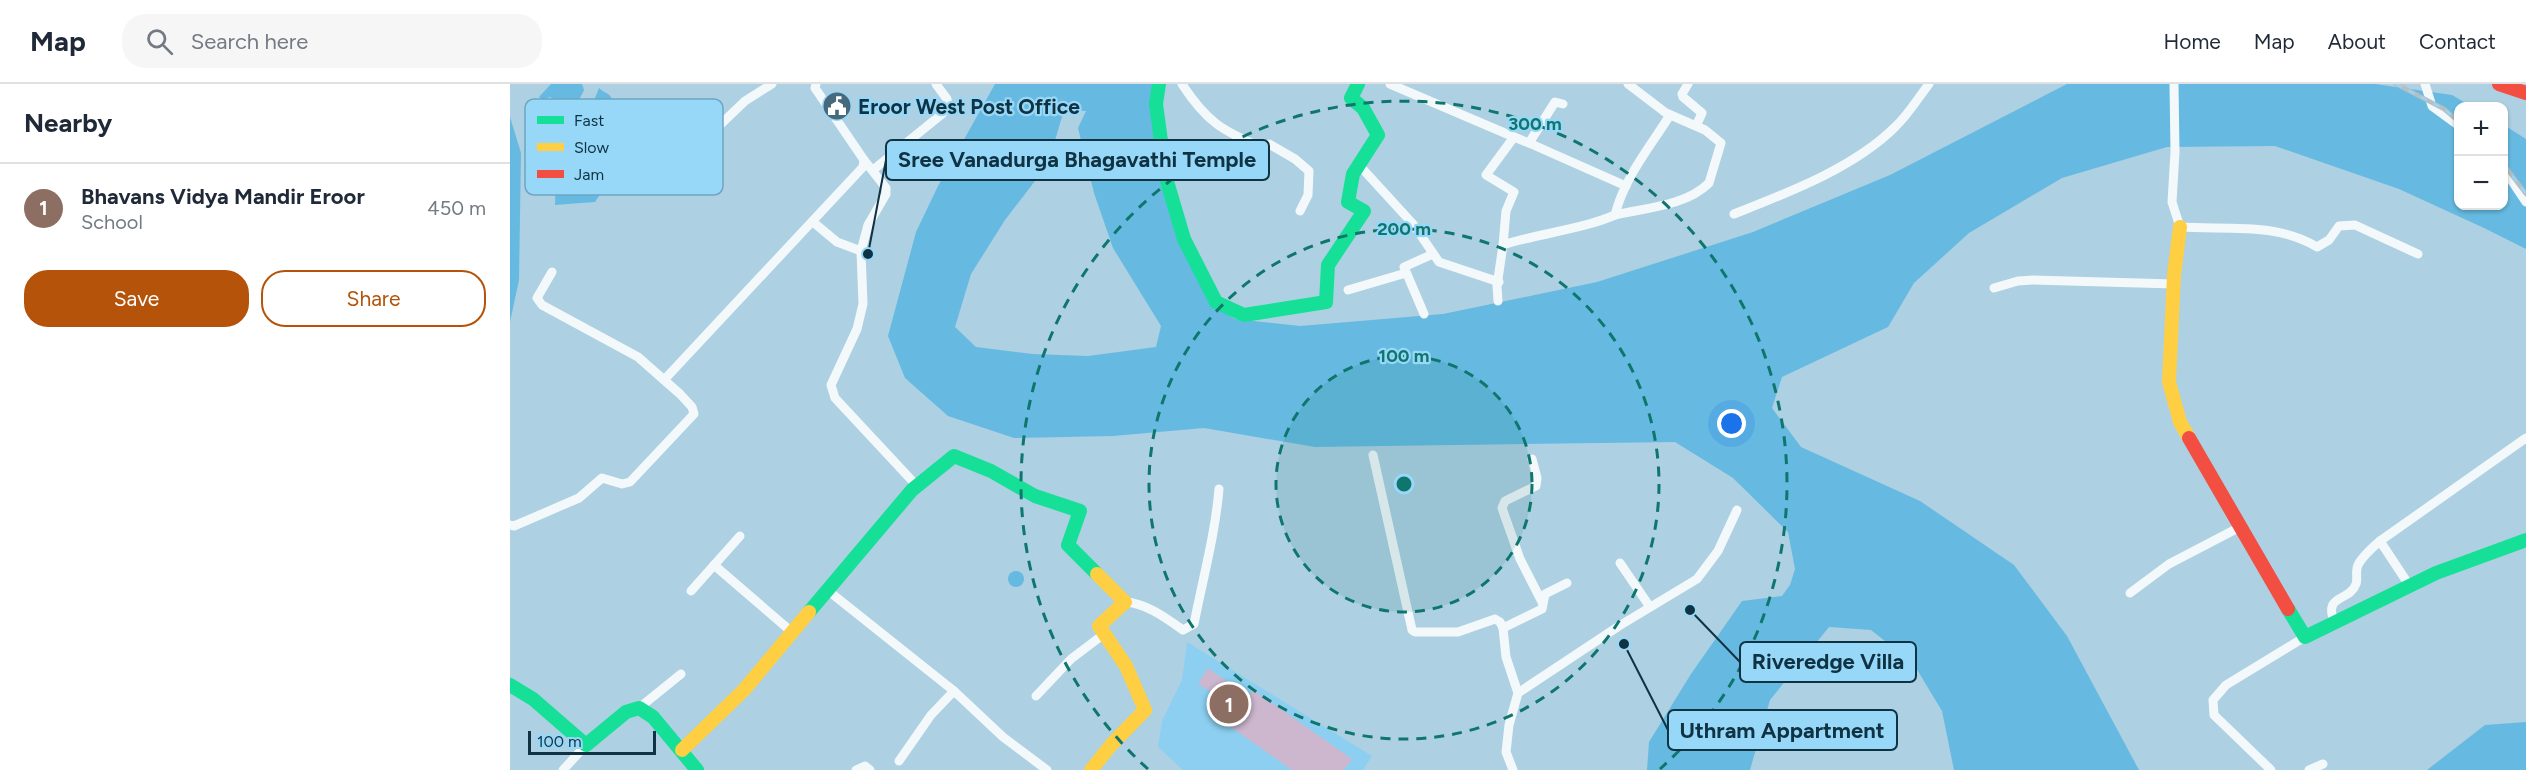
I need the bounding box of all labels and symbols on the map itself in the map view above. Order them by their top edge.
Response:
public building icon: Eroor West Post Office [821,90,853,122]
place label: Eroor West Post Office [858,94,1080,119]
legend [525,99,723,195]
text: Fast [574,111,604,130]
text: 300 m [1508,113,1562,135]
text: Slow [574,138,609,157]
callout: Sree Vanadurga Bhagavathi Temple [886,140,1269,180]
text: Sree Vanadurga Bhagavathi Temple [898,146,1256,173]
text: Jam [574,165,604,184]
text: 200 m [1377,218,1431,240]
text: 100 m [1379,345,1429,367]
your location [1717,409,1746,438]
centre of rings [1394,474,1414,494]
callout: Riveredge Villa [1740,642,1916,682]
text: Riveredge Villa [1752,648,1904,675]
pin: 1 [1210,682,1248,726]
callout: Uthram Appartment [1668,710,1897,750]
text: Uthram Appartment [1679,717,1885,744]
scale bar [528,728,656,756]

